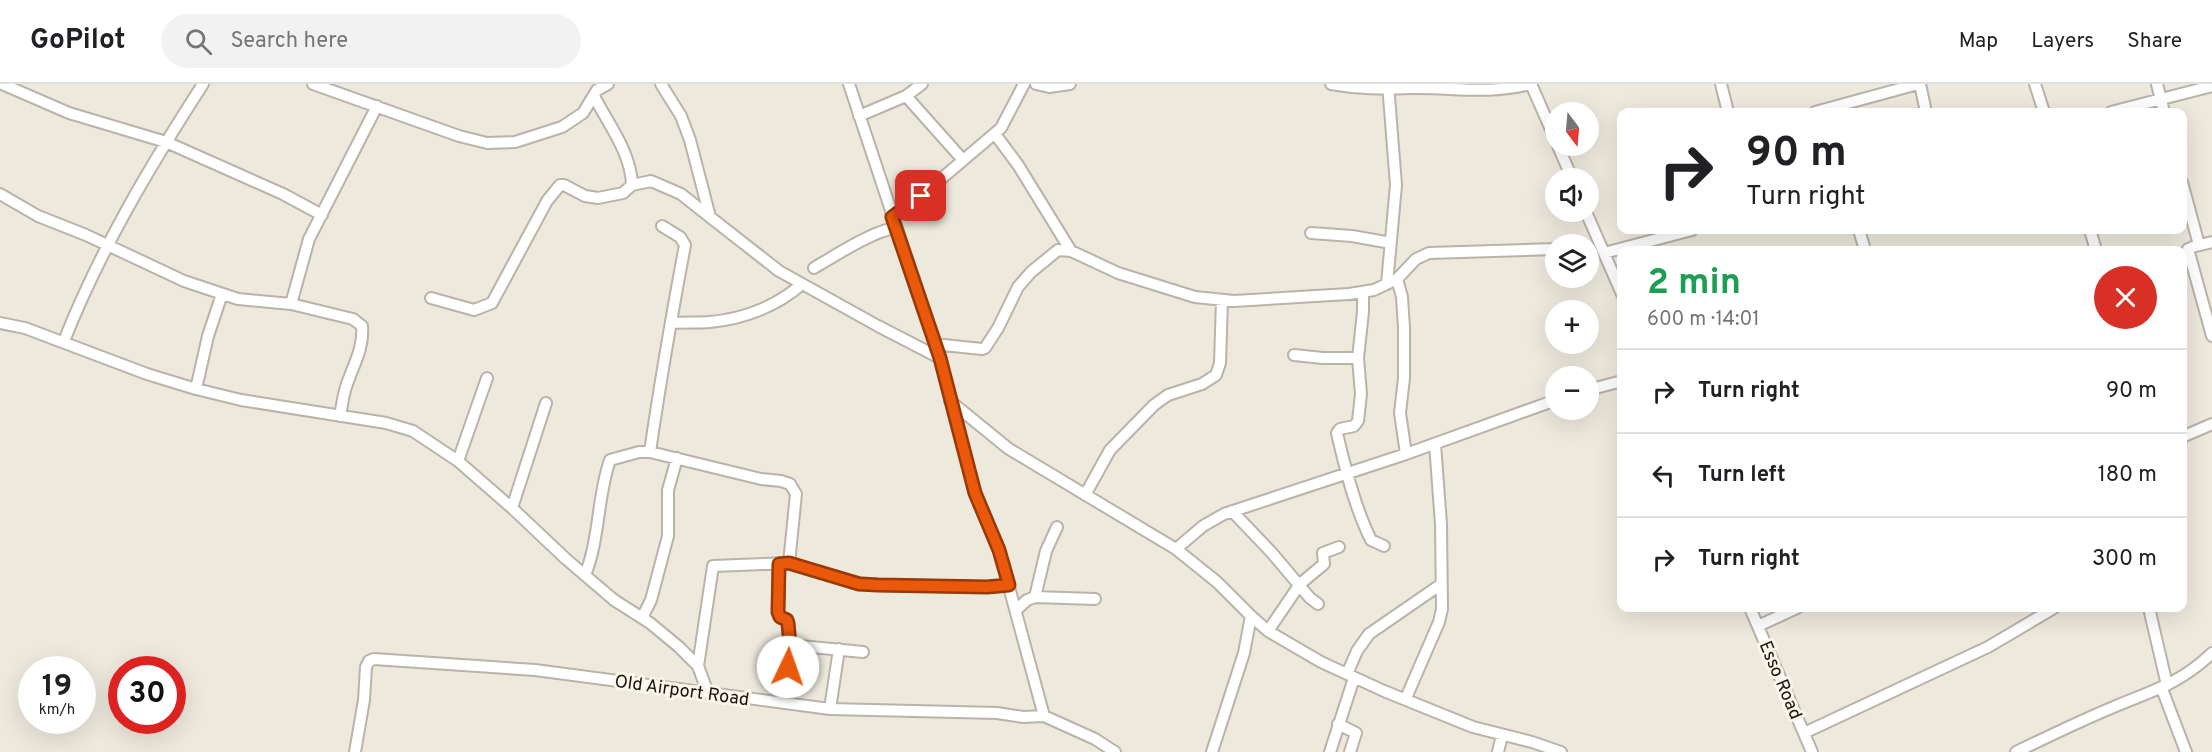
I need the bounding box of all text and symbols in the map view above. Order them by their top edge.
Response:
search box [161,14,581,68]
text: GoPilot [30,23,125,59]
icon: search [182,25,215,58]
text: Search here [230,28,348,55]
text: Map [1959,28,1998,55]
text: Layers [2031,28,2094,55]
text: Share [2127,28,2182,55]
north arrow [1545,102,1599,156]
map controls [1545,102,1599,420]
text: 90 m [1746,128,1847,181]
icon: right [1647,132,1725,210]
button: sound [1545,168,1599,222]
pin [895,170,946,221]
icon: arrive [904,179,937,212]
text: Turn right [1746,180,1865,214]
button: layers [1545,234,1599,288]
text: 2 min [1647,261,1741,307]
button: close [2094,266,2157,329]
button: + [1545,300,1599,354]
text: 600 m · 14:01 [1647,307,1760,333]
button: − [1545,366,1599,420]
icon: right [1647,375,1680,408]
text: Turn right [1698,378,1800,405]
text: 90 m [2106,378,2157,405]
icon: left [1647,459,1680,492]
text: Turn left [1698,462,1786,489]
text: 180 m [2098,462,2157,489]
icon: right [1647,543,1680,576]
text: Turn right [1698,546,1800,573]
text: 300 m [2092,546,2157,573]
position arrow [756,635,820,699]
street label: Esso Road [1753,638,1806,723]
speed limit sign: 30 [108,656,186,734]
text: 19 [42,669,72,706]
street label: Old Airport Road [613,671,751,712]
text: km/h [39,701,75,720]

